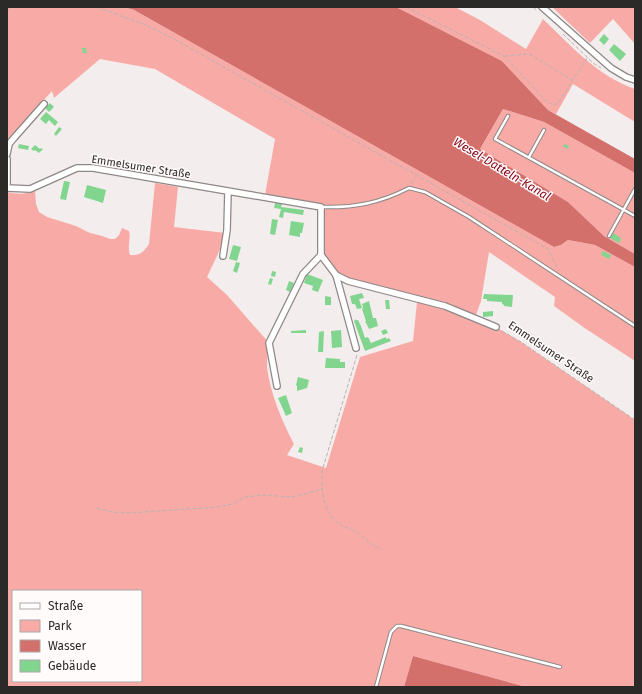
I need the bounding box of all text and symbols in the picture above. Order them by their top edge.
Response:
water label: Wesel-Datteln-Kanal [451,134,553,204]
street label: Emmelsumer Straße [90,153,192,181]
street label: Emmelsumer Straße [506,319,596,385]
legend [12,590,142,682]
text: Straße [48,599,83,613]
text: Park [48,619,72,633]
text: Wasser [48,639,87,653]
text: Gebäude [48,659,96,673]

